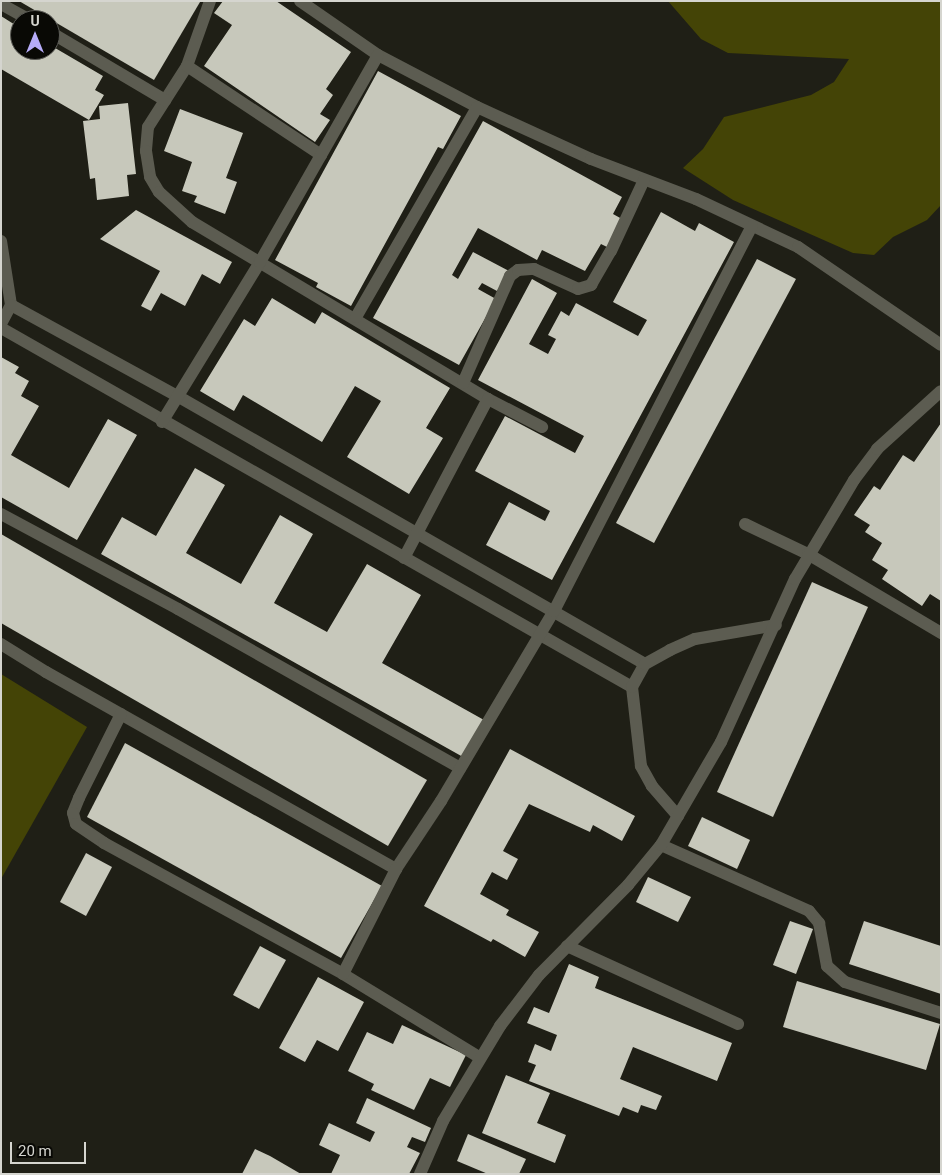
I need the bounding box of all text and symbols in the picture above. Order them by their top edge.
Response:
north arrow [10,10,60,60]
text: U [30,13,40,29]
scale bar [12,1132,89,1164]
text: 20 m [18,1142,52,1160]

